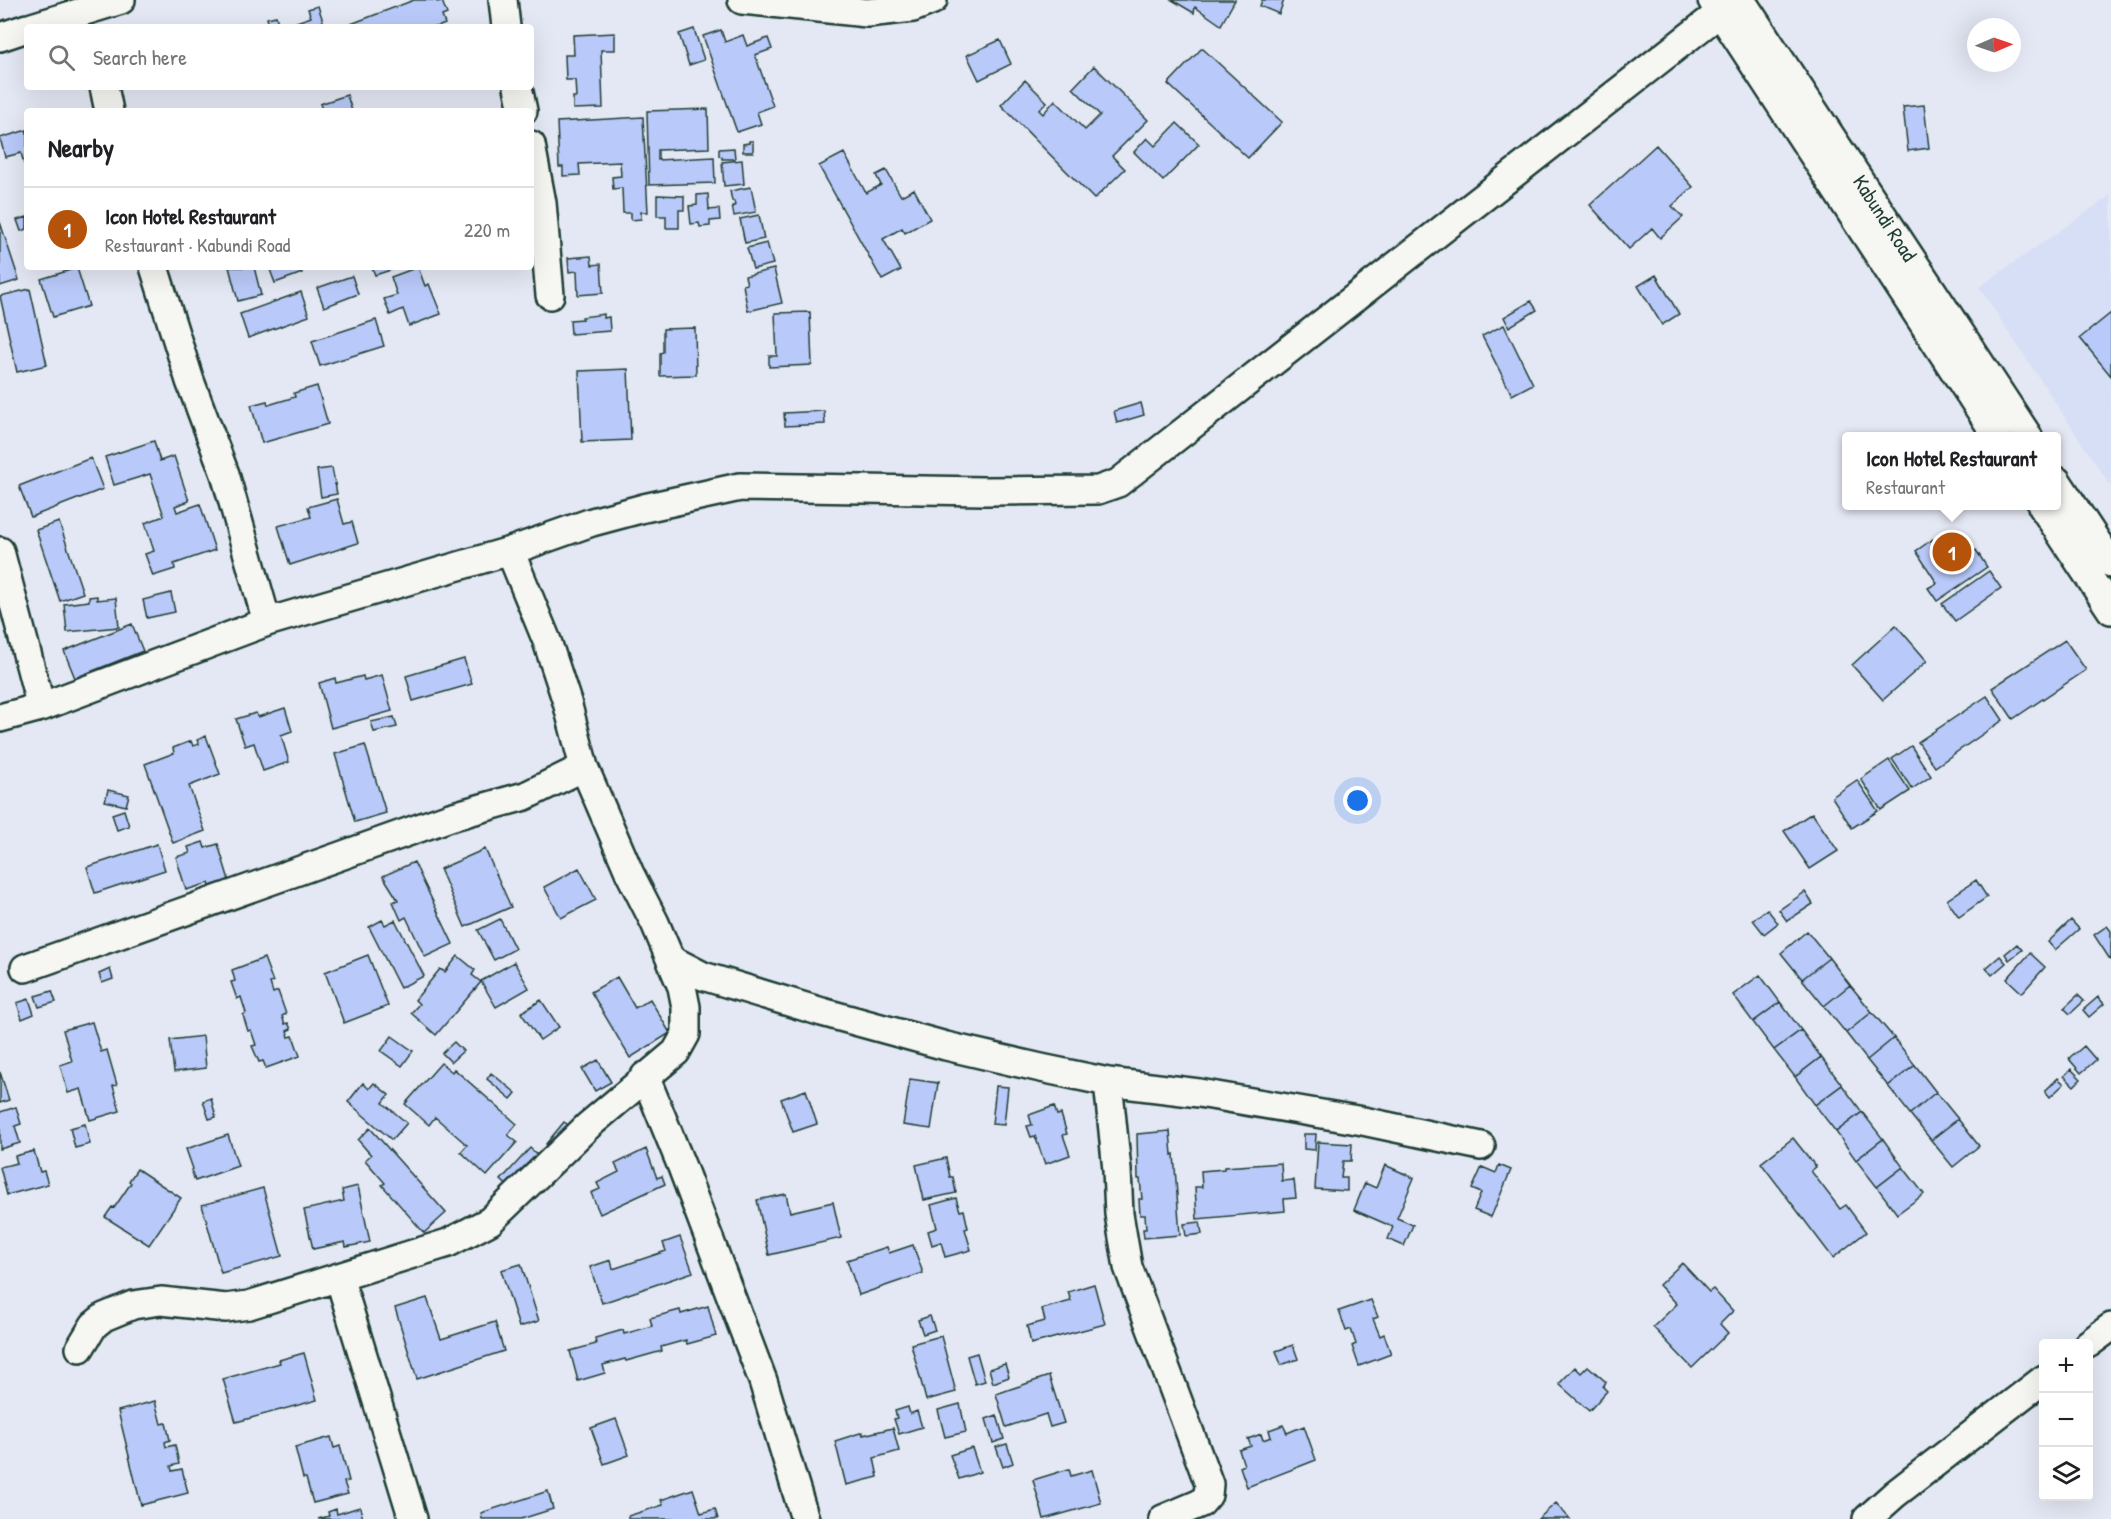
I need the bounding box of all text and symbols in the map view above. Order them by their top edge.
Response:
north arrow [1967,18,2021,72]
search box [24,24,534,90]
icon: search [45,41,78,74]
text: Search here [93,42,187,72]
text: Nearby [48,130,114,165]
street label: Kabundi Road [1846,169,1924,267]
text: Icon Hotel Restaurant [105,201,276,231]
text: 1 [64,216,71,243]
text: 220 m [464,216,510,243]
text: Restaurant · Kabundi Road [105,231,290,258]
popup [1842,432,2061,510]
text: Icon Hotel Restaurant [1866,443,2037,473]
text: Restaurant [1866,473,1945,500]
pin: 1 [1932,530,1972,574]
your location [1343,786,1372,815]
map controls [2039,1339,2093,1501]
button: + [2039,1339,2093,1393]
button: − [2039,1393,2093,1447]
button: layers [2039,1447,2093,1501]

